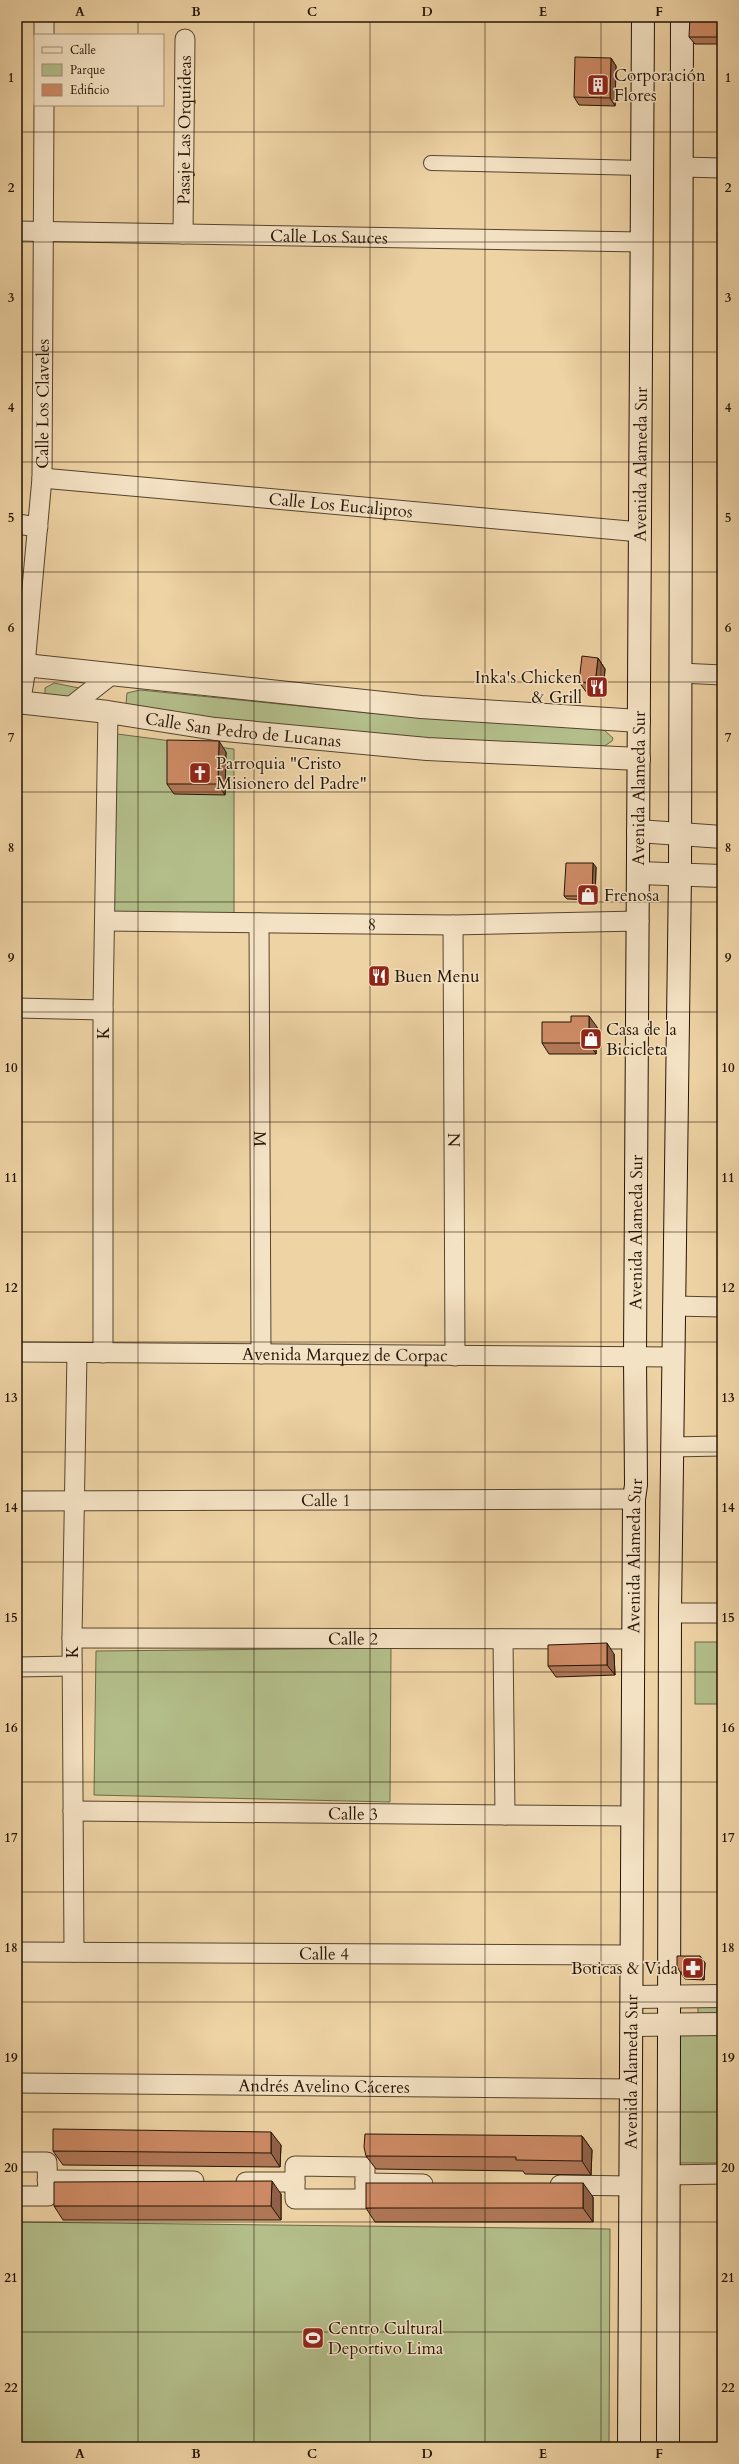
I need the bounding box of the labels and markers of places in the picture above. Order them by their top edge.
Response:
place label: Corporación Flores [614,64,706,107]
building icon: Corporación Flores [585,72,611,98]
place label: Inka's Chicken & Grill [475,666,583,709]
restaurant icon: Inka's Chicken & Grill [584,674,610,700]
place label: Parroquia "Cristo Misionero del Padre" [216,752,367,795]
church icon: Parroquia "Cristo Misionero del Padre" [187,760,213,786]
shop icon: Frenosa [575,882,601,908]
place label: Frenosa [604,884,660,907]
restaurant icon: Buen Menu [366,963,392,989]
place label: Buen Menu [394,965,480,988]
place label: Casa de la Bicicleta [606,1018,678,1061]
shop icon: Casa de la Bicicleta [578,1026,604,1052]
pharmacy icon: Boticas & Vida [680,1955,706,1981]
place label: Boticas & Vida [571,1957,679,1980]
place label: Centro Cultural Deportivo Lima [328,2317,444,2360]
sports icon: Centro Cultural Deportivo Lima [300,2325,326,2351]

